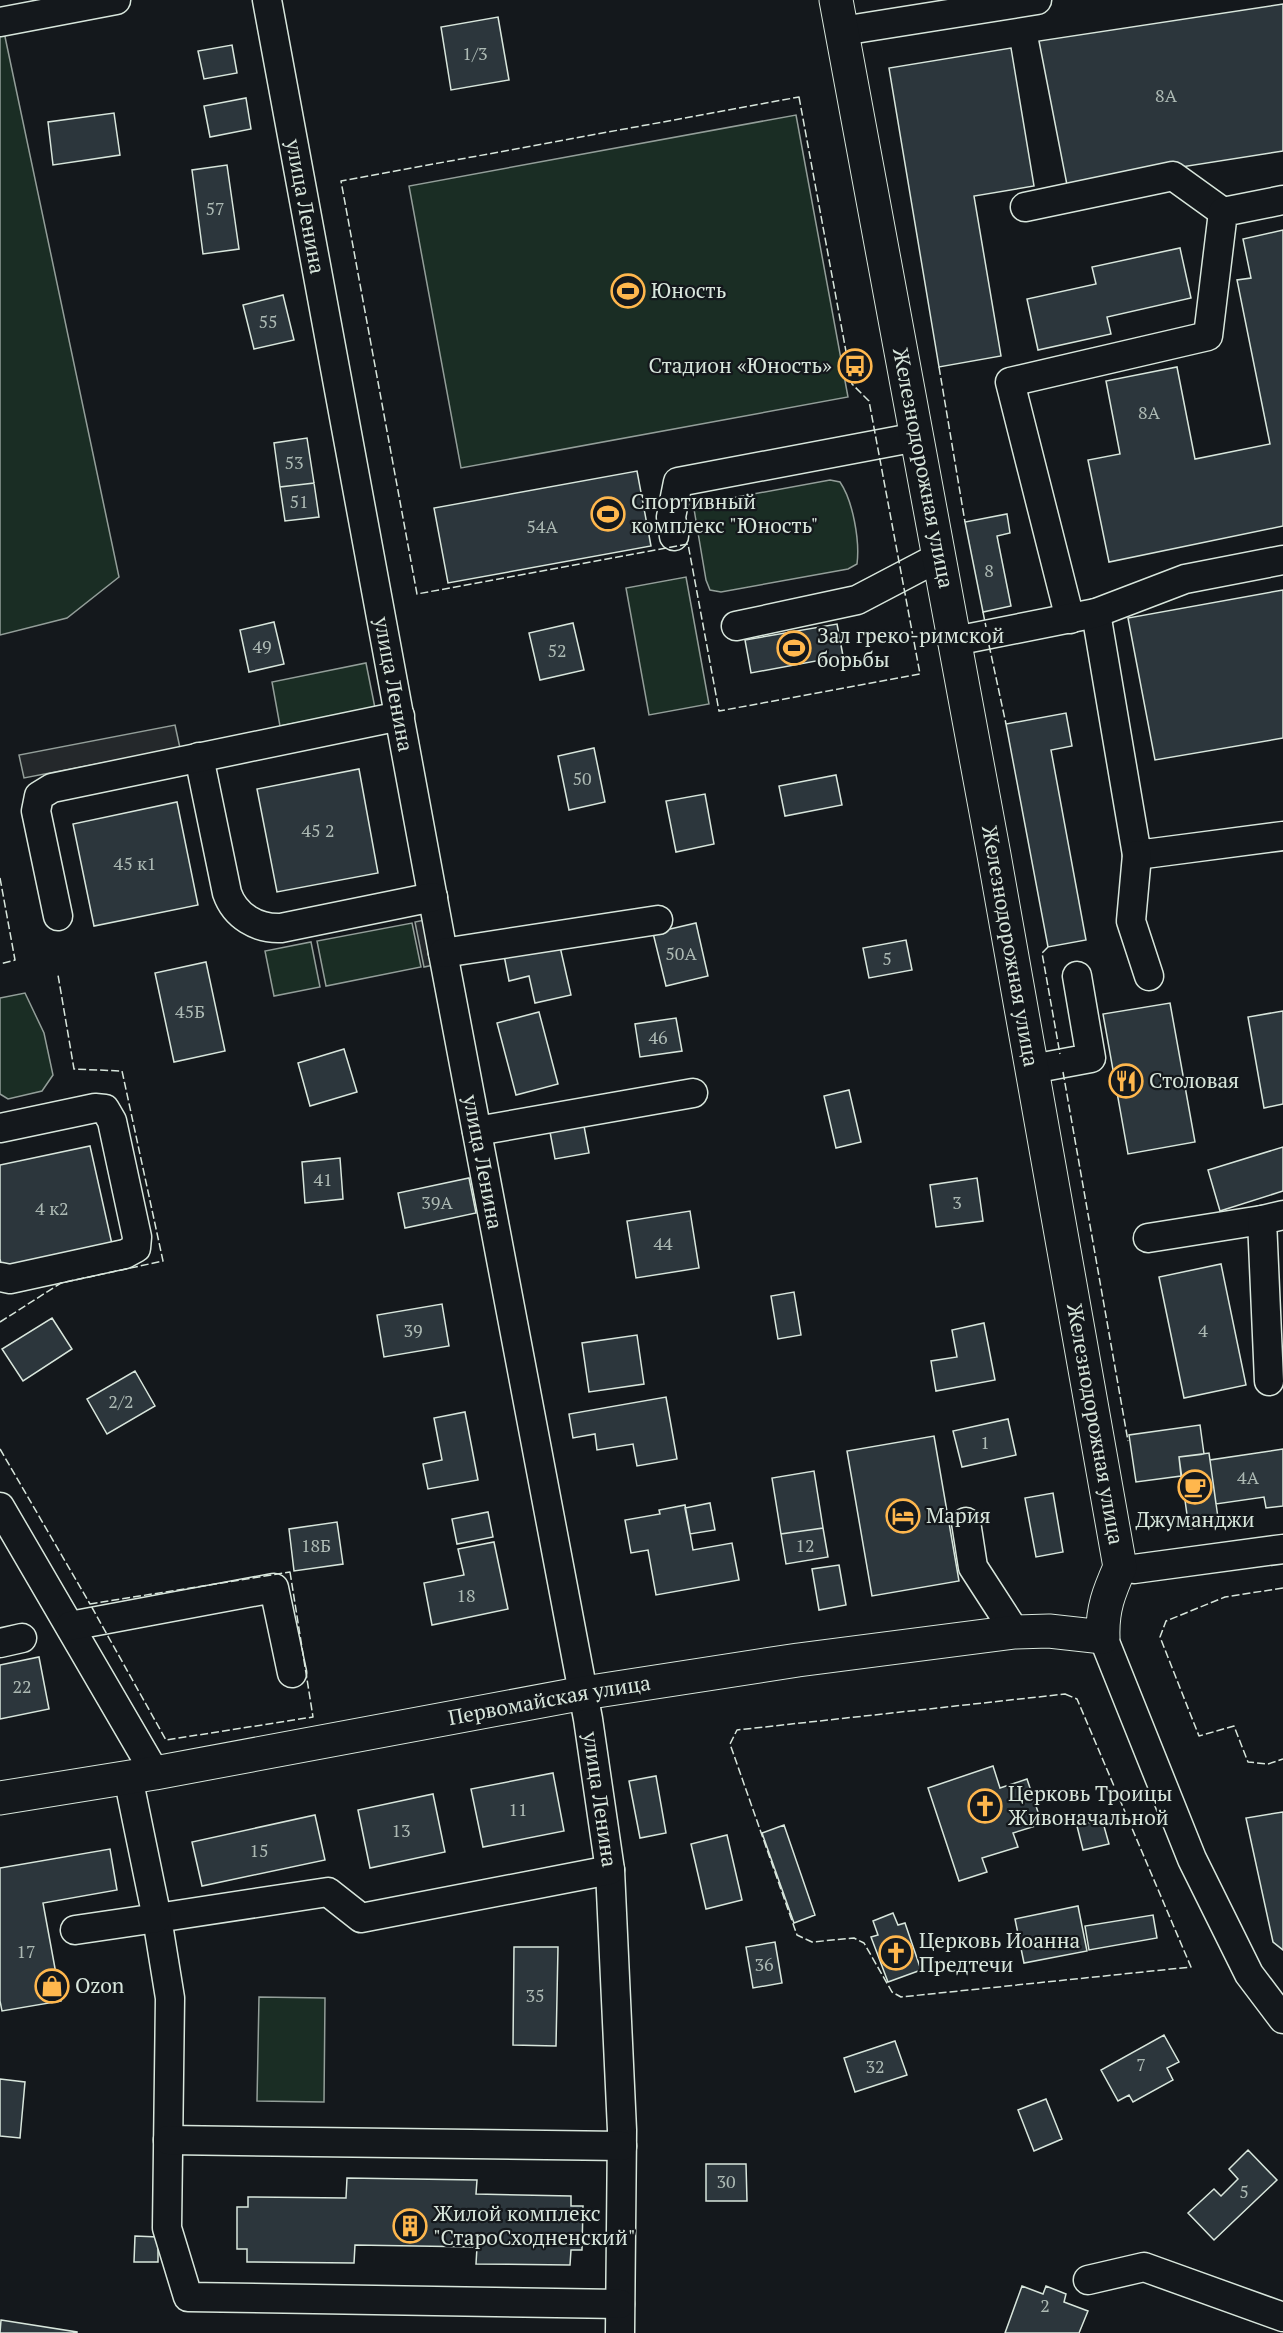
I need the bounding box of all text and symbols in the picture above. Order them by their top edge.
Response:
house number: 1/3 [462,41,488,65]
house number: 8А [1155,83,1178,107]
street label: улица Ленина [280,136,332,276]
house number: 57 [205,196,225,220]
sports icon: Юность [610,273,646,309]
place label: Юность [651,276,726,304]
house number: 55 [258,309,278,333]
street label: Железнодорожная улица [887,345,961,591]
bus stop icon: Стадион «Юность» [837,348,873,384]
place label: Стадион «Юность» [649,351,832,379]
house number: 8А [1138,400,1161,424]
house number: 53 [284,450,304,474]
place label: Спортивный комплекс "Юность" [631,487,818,539]
house number: 51 [289,489,309,513]
sports icon: Спортивный комплекс "Юность" [590,496,626,532]
house number: 54А [526,514,558,538]
house number: 8 [984,558,994,582]
street label: улица Ленина [368,614,421,754]
place label: Зал греко-римской борьбы [817,621,1005,673]
sports icon: Зал греко-римской борьбы [776,630,812,666]
house number: 49 [252,634,272,658]
house number: 52 [547,638,567,662]
house number: 50 [572,766,592,790]
house number: 45 2 [301,818,335,842]
street label: Железнодорожная улица [976,823,1046,1069]
house number: 45 к1 [114,851,156,875]
house number: 50А [665,941,697,965]
house number: 5 [882,946,892,970]
house number: 45Б [175,999,205,1023]
house number: 46 [648,1025,668,1049]
restaurant icon: Столовая [1108,1063,1144,1099]
place label: Столовая [1149,1066,1239,1094]
street label: улица Ленина [457,1091,510,1232]
house number: 41 [313,1167,333,1191]
house number: 39А [421,1190,453,1214]
house number: 3 [952,1190,962,1214]
house number: 4 к2 [35,1196,69,1220]
house number: 44 [653,1231,673,1255]
street label: Железнодорожная улица [1061,1301,1131,1547]
house number: 39 [403,1318,423,1342]
house number: 4 [1198,1318,1208,1342]
house number: 2/2 [108,1389,134,1413]
house number: 1 [980,1430,990,1454]
house number: 4А [1237,1465,1260,1489]
cafe icon: Джуманджи [1177,1469,1213,1505]
hotel icon: Мария [885,1498,921,1534]
place label: Мария [926,1501,991,1529]
place label: Джуманджи [1135,1505,1255,1533]
house number: 18Б [301,1533,331,1557]
house number: 12 [795,1533,815,1557]
house number: 18 [456,1583,476,1607]
street label: Первомайская улица [446,1668,653,1731]
house number: 22 [12,1674,32,1698]
street label: улица Ленина [577,1729,624,1869]
place label: Церковь Троицы Живоначальной [1008,1779,1172,1831]
church icon: Церковь Троицы Живоначальной [967,1788,1003,1824]
house number: 11 [508,1797,528,1821]
house number: 13 [391,1818,411,1842]
house number: 15 [249,1838,269,1862]
place label: Церковь Иоанна Предтечи [919,1926,1080,1978]
church icon: Церковь Иоанна Предтечи [878,1935,914,1971]
house number: 17 [16,1939,36,1963]
house number: 36 [754,1952,774,1976]
shop icon: Ozon [34,1968,70,2004]
place label: Ozon [75,1971,125,1999]
house number: 35 [525,1983,545,2007]
house number: 7 [1136,2052,1146,2076]
house number: 32 [865,2054,885,2078]
house number: 30 [716,2169,736,2193]
house number: 5 [1239,2179,1249,2203]
place label: Жилой комплекс "СтароСходненский" [433,2199,636,2251]
building icon: Жилой комплекс "СтароСходненский" [392,2208,428,2244]
house number: 2 [1040,2293,1050,2317]

